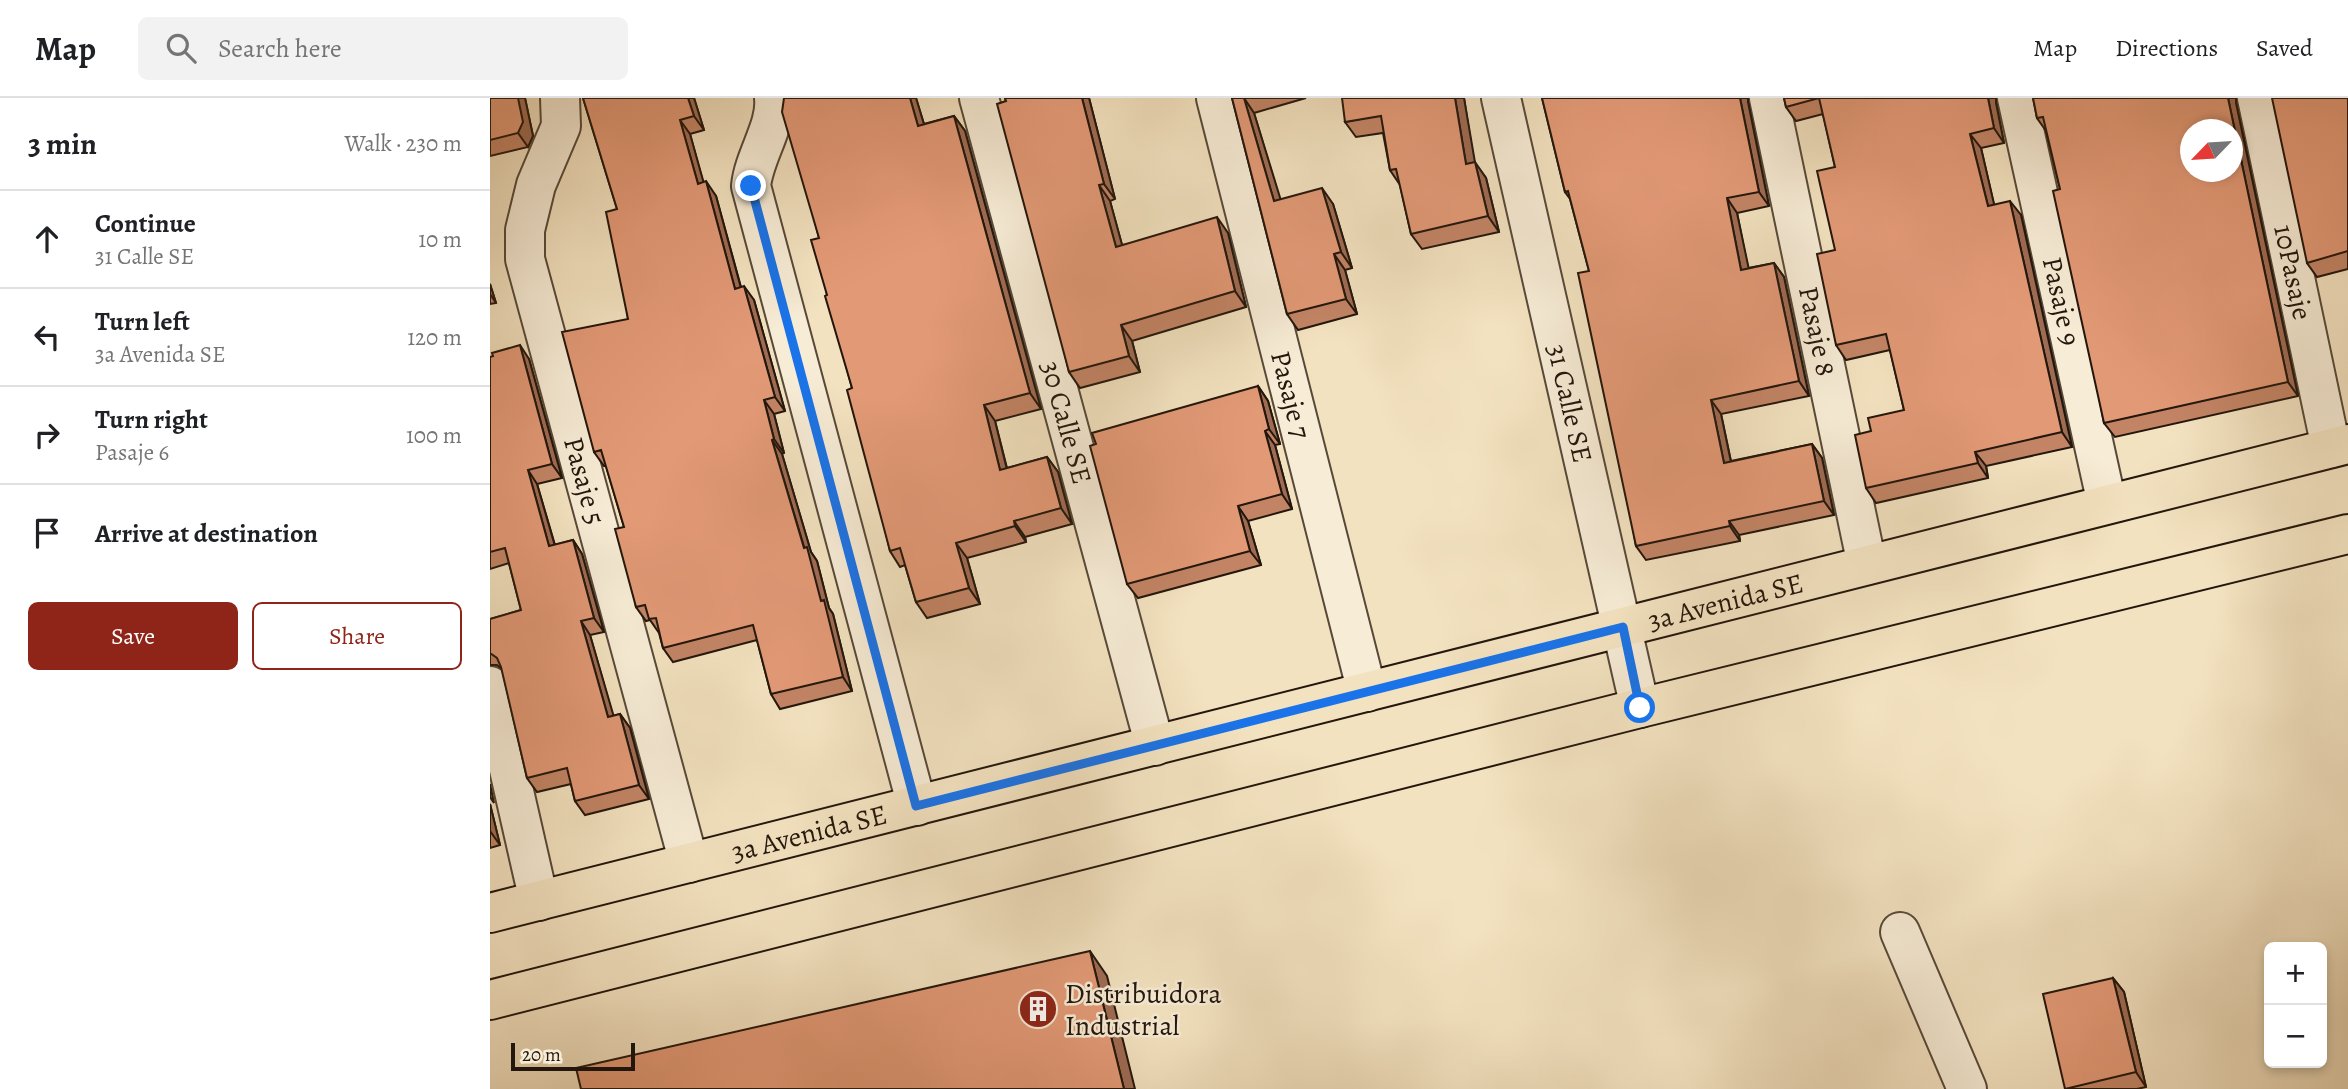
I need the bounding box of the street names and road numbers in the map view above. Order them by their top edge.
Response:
street label: 10Pasaje [2264,221,2321,323]
street label: Pasaje 9 [2033,253,2089,349]
street label: Pasaje 8 [1789,283,1845,380]
street label: 31 Calle SE [1538,340,1601,466]
street label: Pasaje 7 [1261,347,1320,443]
street label: 30 Calle SE [1031,357,1101,488]
street label: Pasaje 5 [554,433,614,529]
street label: 3a Avenida SE [1644,564,1807,640]
street label: 3a Avenida SE [728,796,891,871]

